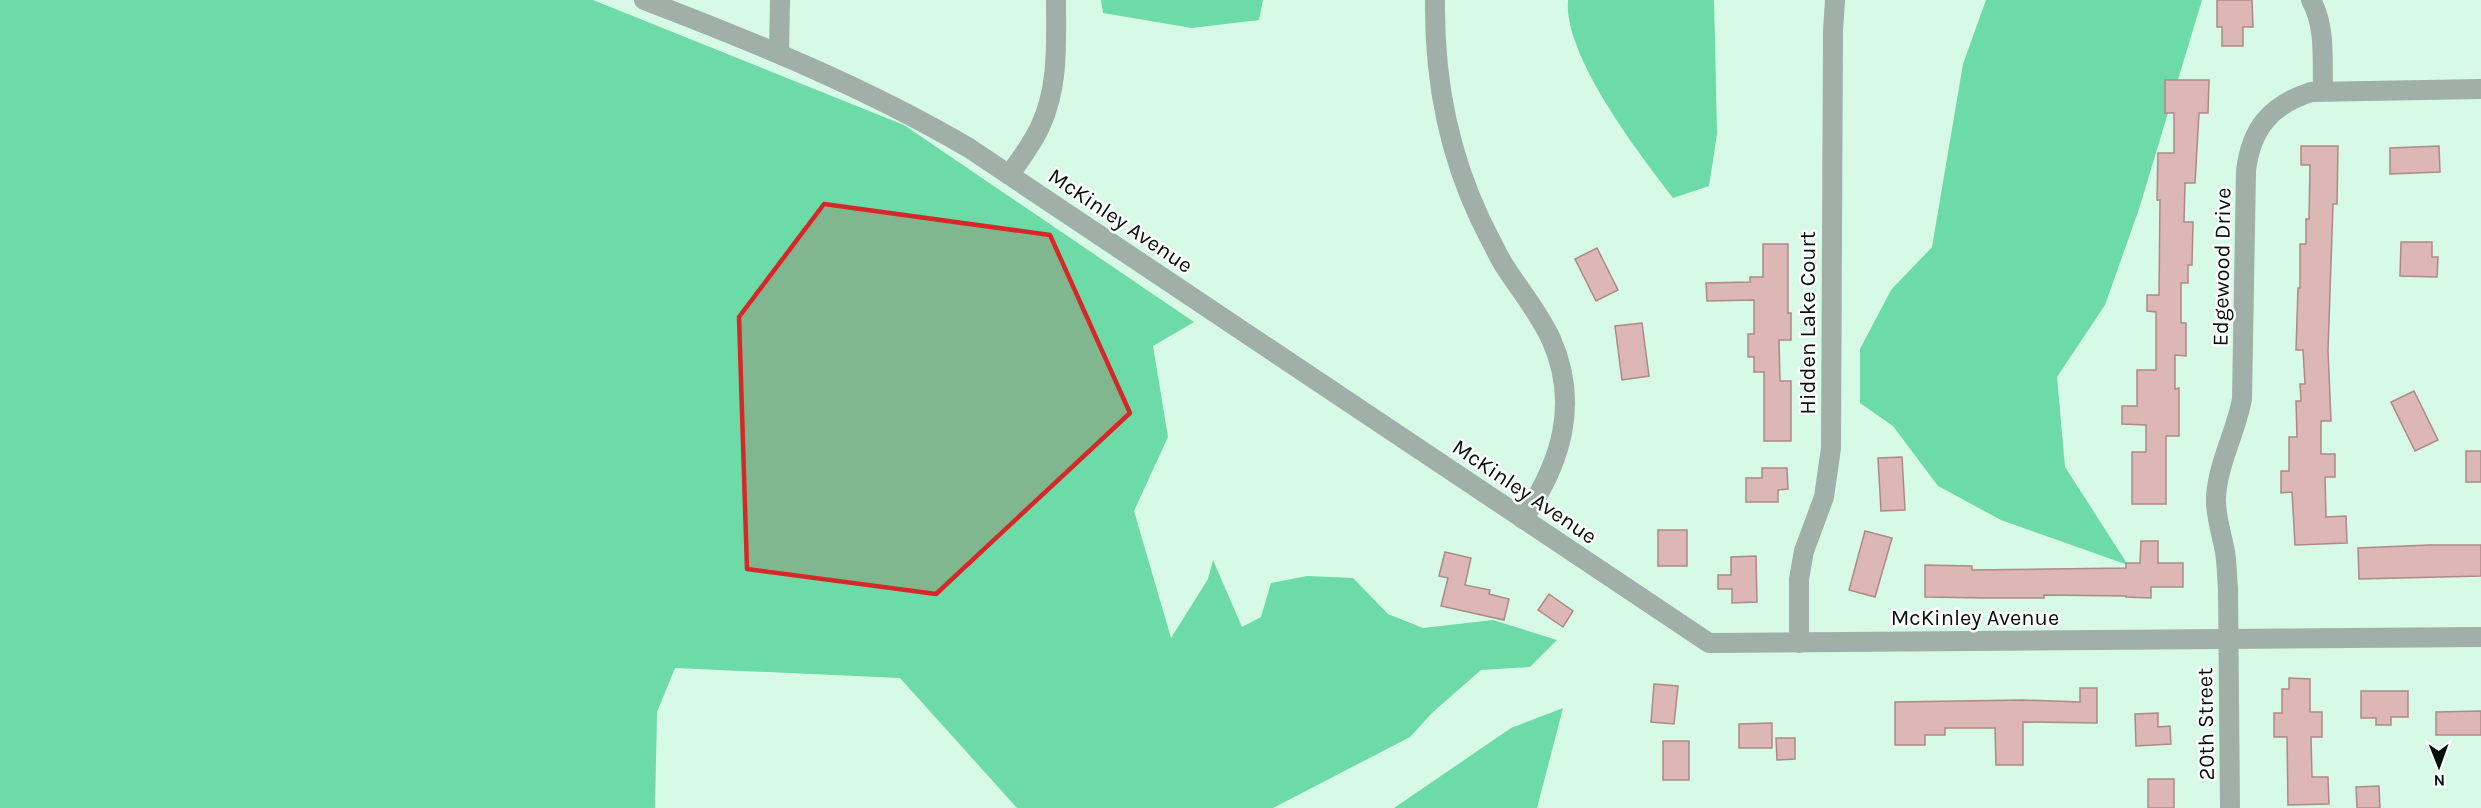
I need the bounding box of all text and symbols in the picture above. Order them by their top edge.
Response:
street label: McKinley Avenue [1043,163,1198,279]
street label: Edgewood Drive [2208,187,2236,347]
street label: Hidden Lake Court [1795,231,1821,415]
street label: McKinley Avenue [1447,434,1602,550]
street label: McKinley Avenue [1891,605,2059,631]
street label: 20th Street [2192,667,2220,781]
north arrow [2409,736,2469,796]
text: N [2433,771,2445,790]

